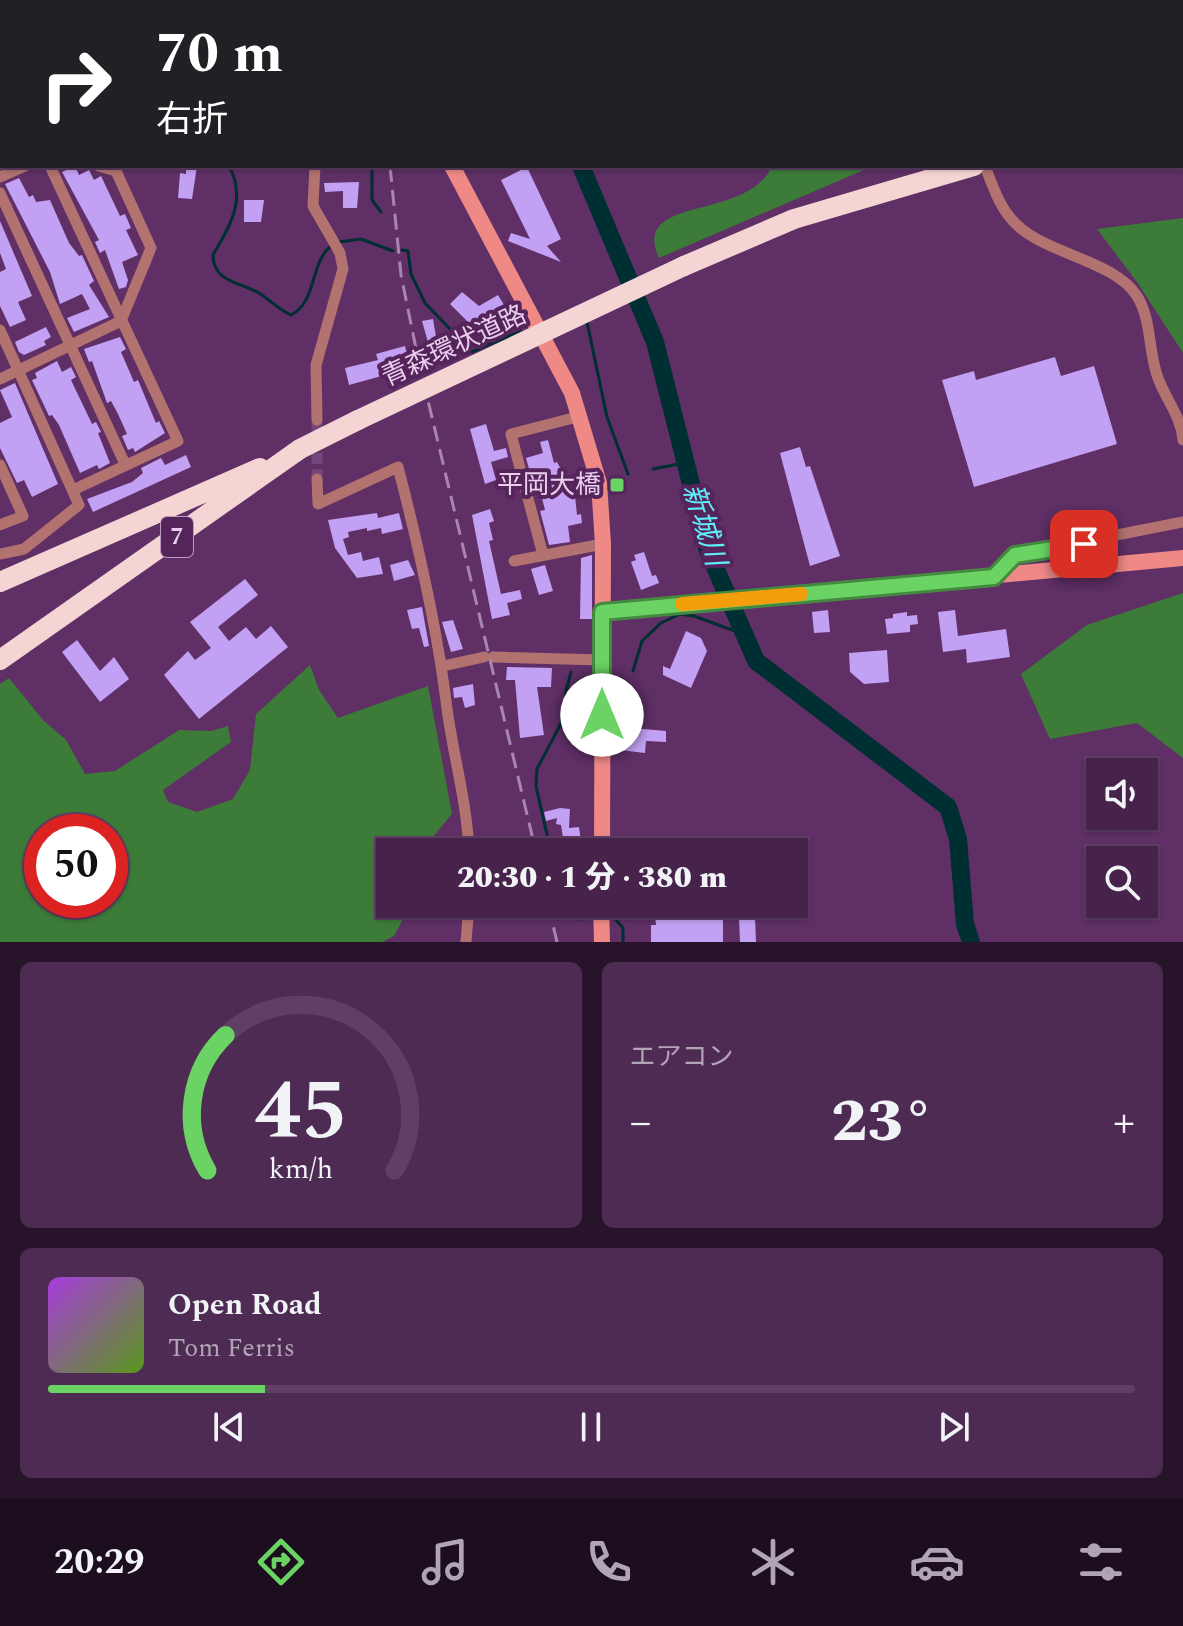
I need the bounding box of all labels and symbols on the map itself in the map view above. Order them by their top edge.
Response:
street label: 青森環状道路 [375,295,533,397]
place label: 平岡大橋 [497,465,601,505]
marker: 平岡大橋 [608,476,626,494]
water label: 新城川 [671,479,738,574]
pin [1050,510,1118,578]
road number: 7 [161,517,193,557]
position arrow [560,673,644,757]
speed limit sign: 50 [24,814,128,918]

